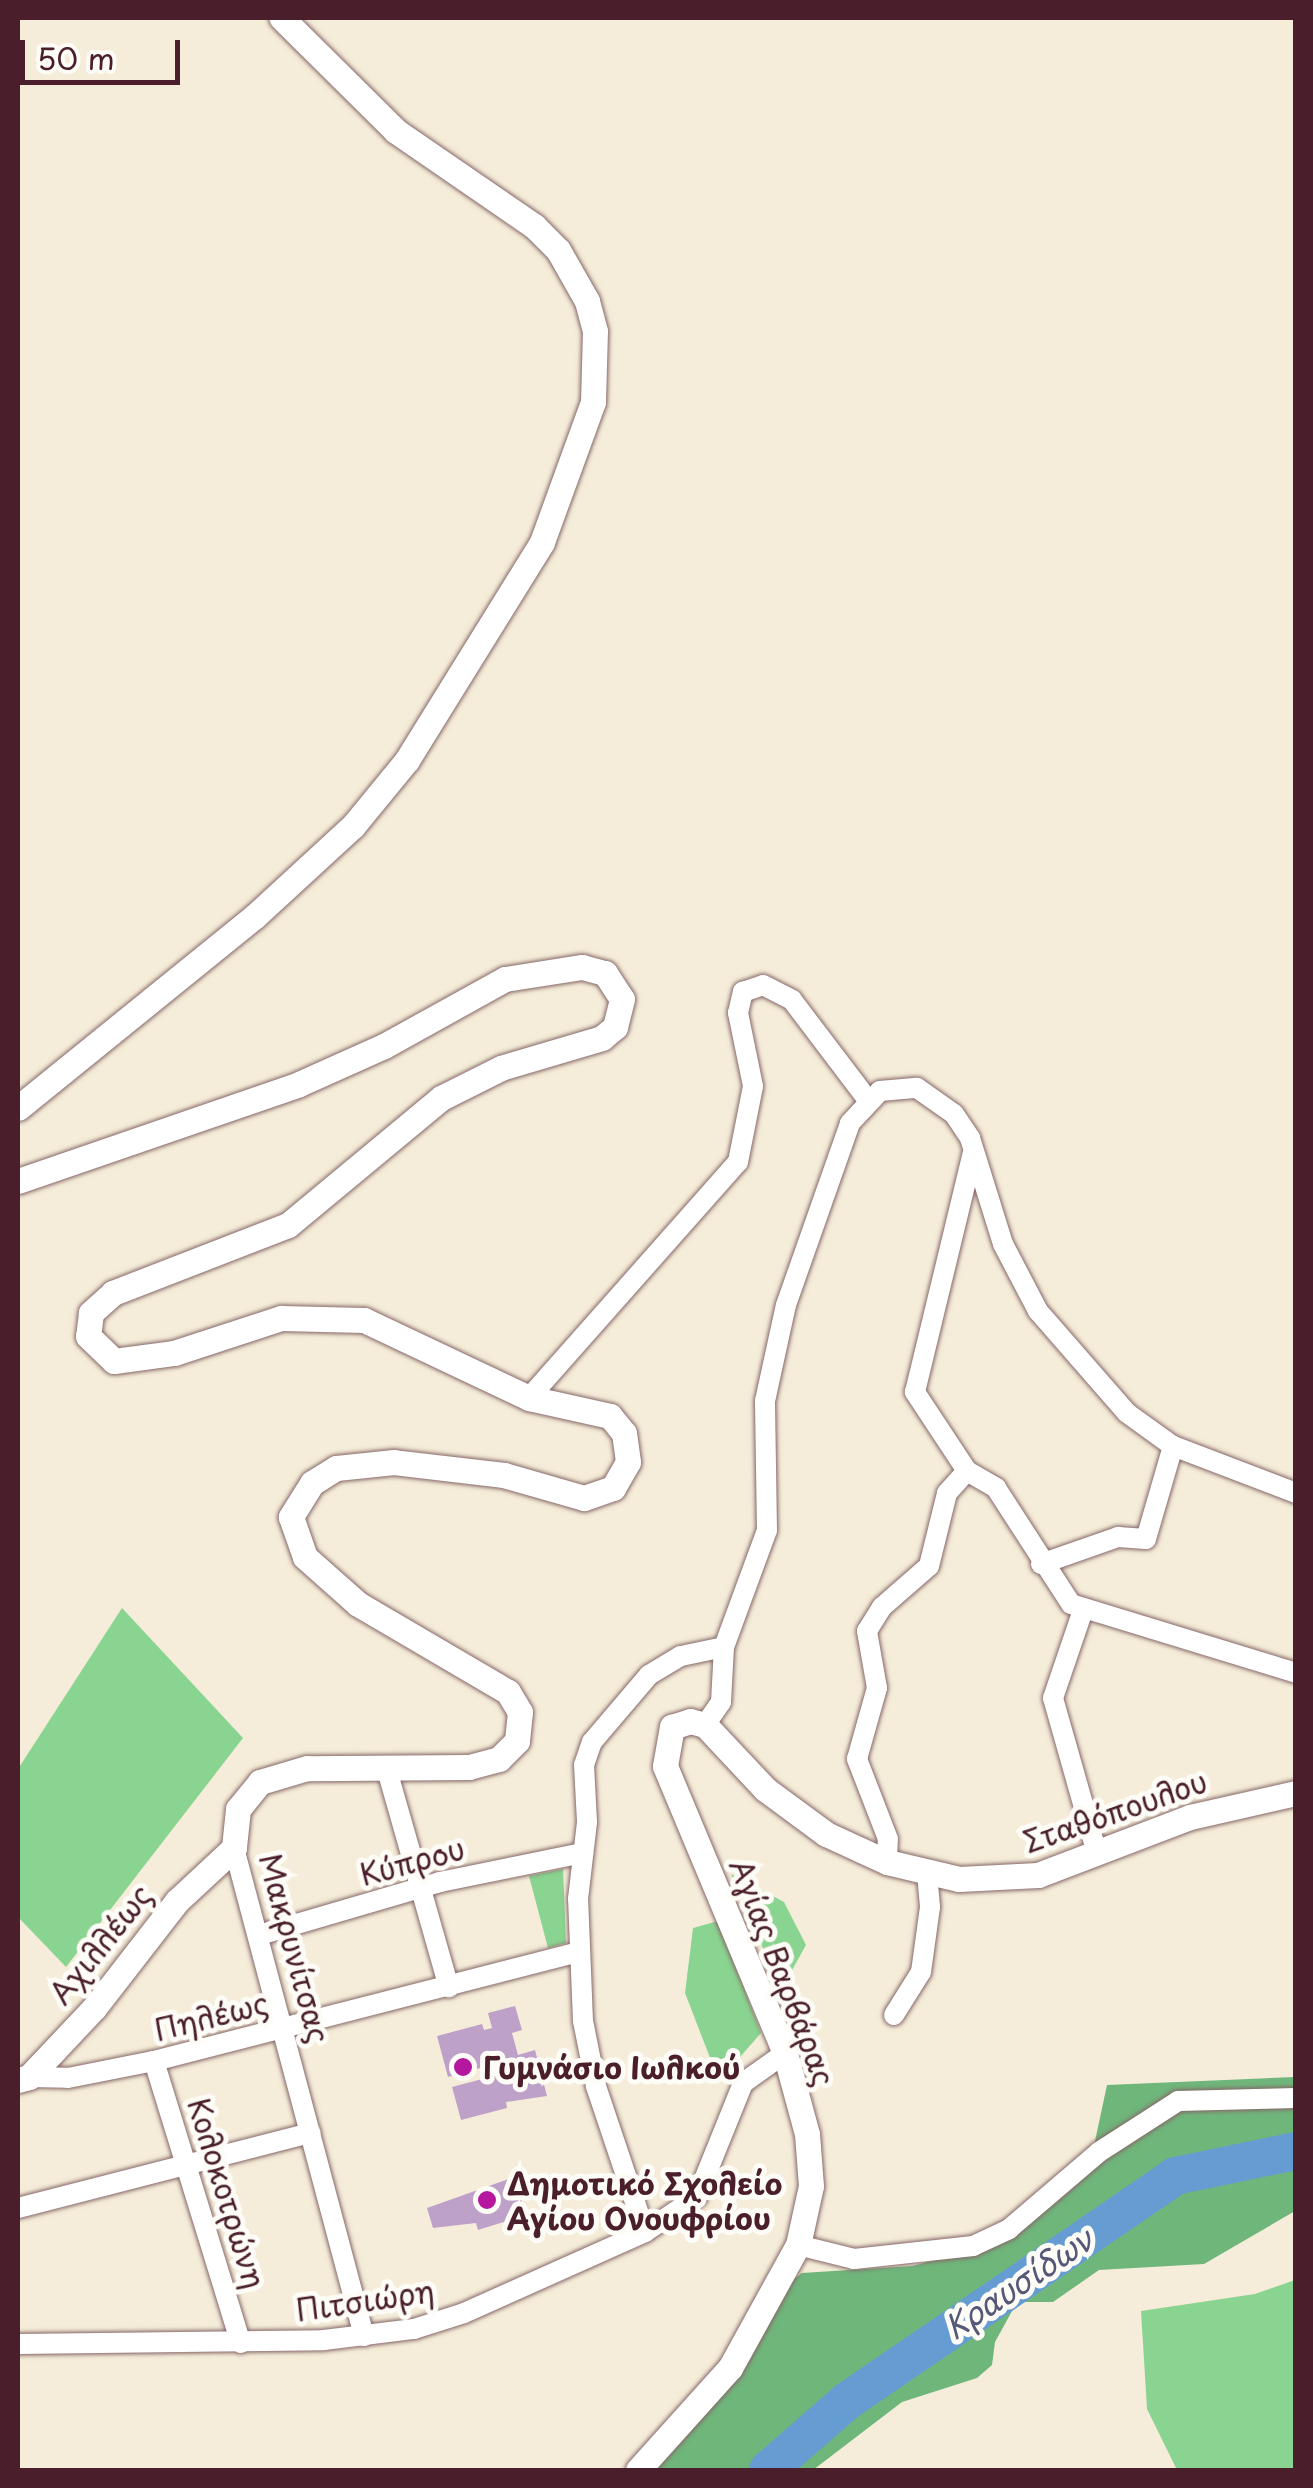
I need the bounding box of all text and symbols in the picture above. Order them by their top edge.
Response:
scale bar [25,20,185,82]
text: 50 m [37,35,115,80]
street label: Σταθόπουλου [1018,1763,1212,1859]
street label: Κύπρου [356,1830,468,1892]
street label: Μακρυνίτσας [252,1849,338,2047]
street label: Αγίας Βαρβάρας [723,1852,843,2092]
street label: Αχιλλέως [41,1877,159,2011]
street label: Πηλέως [150,1984,272,2048]
place label: Γυμνάσιο Ιωλκού [483,2049,742,2085]
marker: Γυμνάσιο Ιωλκού [452,2056,474,2078]
street label: Κολοκοτρώνη [181,2093,273,2293]
place label: Δημοτικό Σχολείο Αγίου Ονουφρίου [507,2165,783,2236]
marker: Δημοτικό Σχολείο Αγίου Ονουφρίου [476,2189,498,2211]
water label: Κραυσίδων [936,2219,1100,2347]
street label: Πιτσιώρη [294,2272,436,2328]

